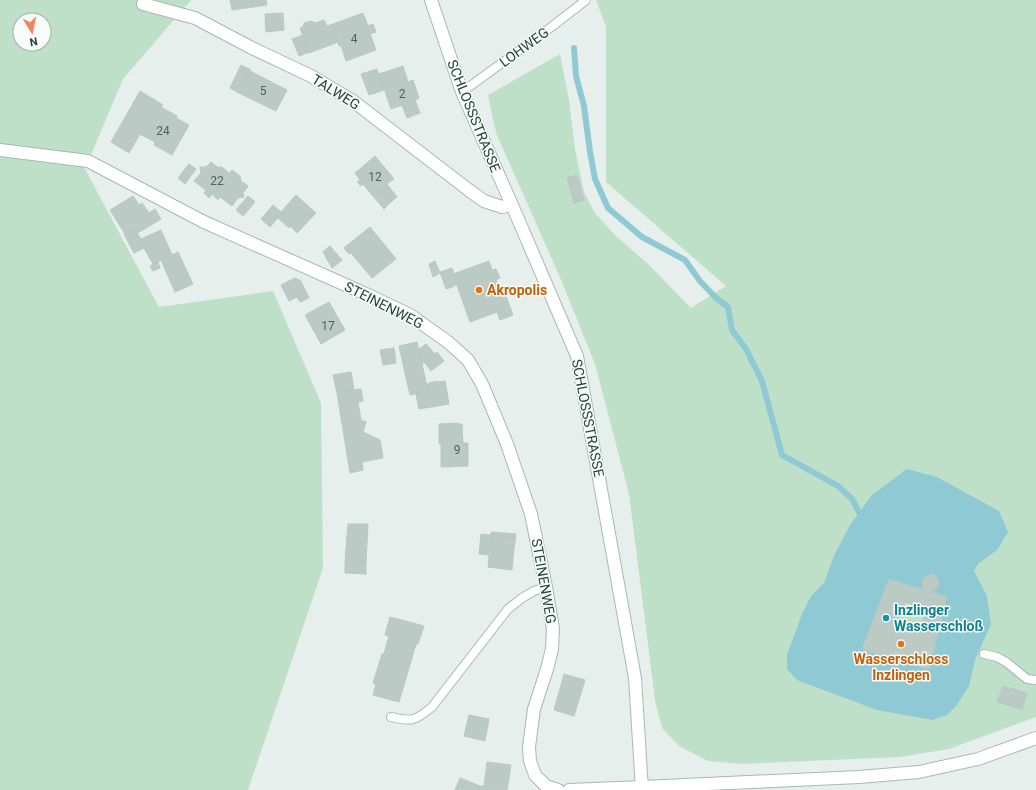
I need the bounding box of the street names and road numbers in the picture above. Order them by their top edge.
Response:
street label: LOHWEG [496,24,552,70]
street label: SCHLOSSSTRASSE [444,57,504,175]
street label: TALWEG [309,71,363,113]
street label: STEINENWEG [342,278,426,332]
street label: SCHLOSSSTRASSE [569,358,607,478]
street label: STEINENWEG [529,537,559,625]

